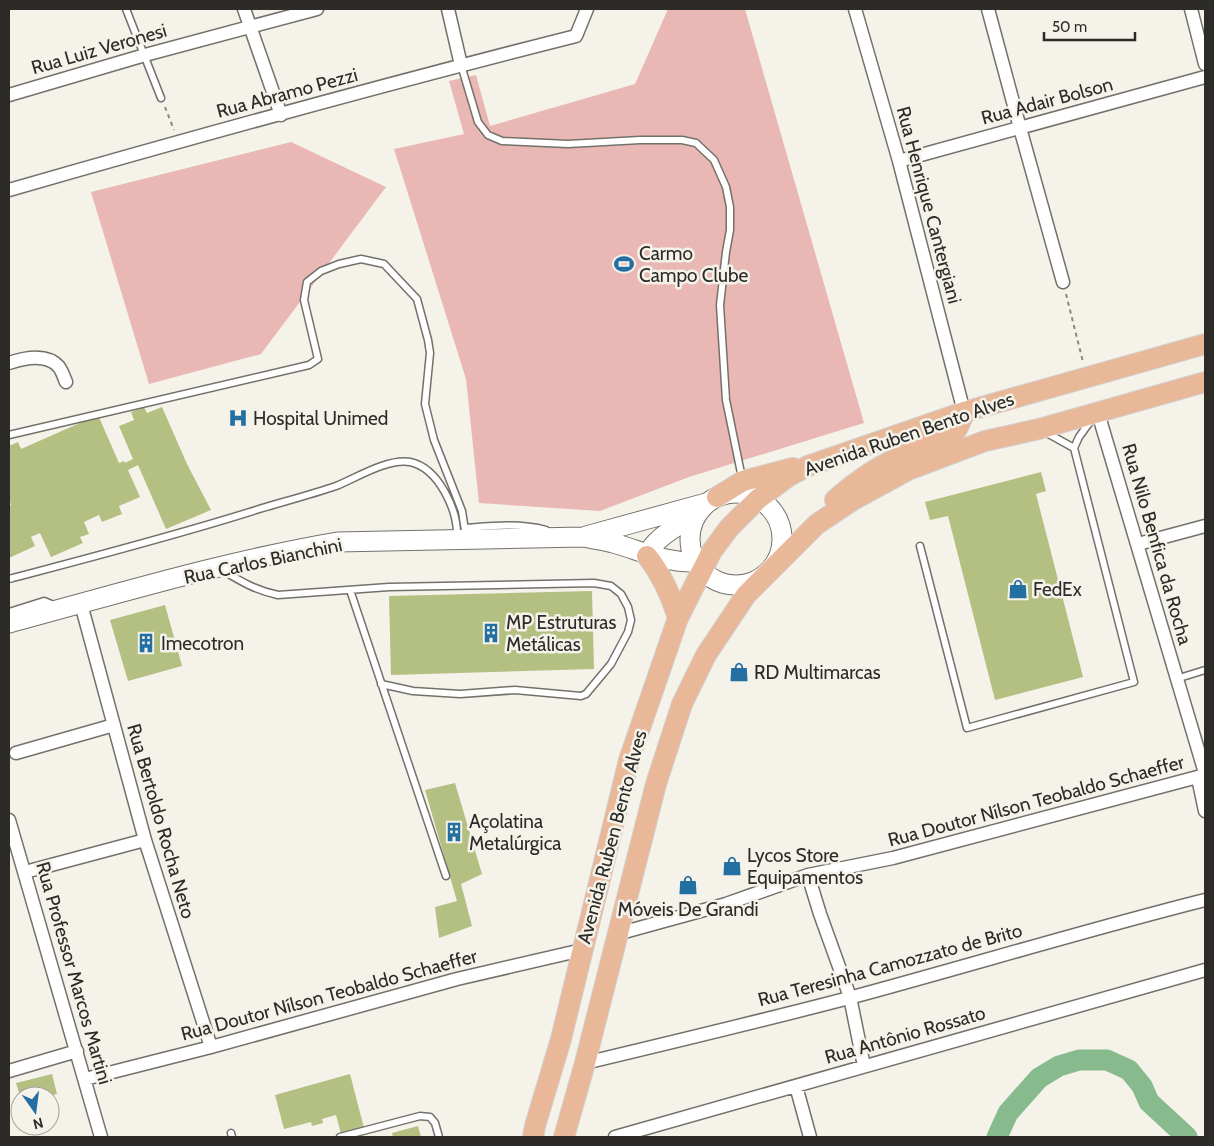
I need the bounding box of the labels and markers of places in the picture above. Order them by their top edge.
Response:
place label: Carmo Campo Clube [639,242,748,287]
sports icon: Carmo Campo Clube [613,253,635,275]
hospital icon: Hospital Unimed [227,407,249,429]
place label: Hospital Unimed [253,407,388,430]
shop icon: FedEx [1007,578,1029,600]
place label: FedEx [1033,578,1082,601]
place label: MP Estruturas Metálicas [506,611,616,656]
building icon: MP Estruturas Metálicas [480,622,502,644]
building icon: Imecotron [135,632,157,654]
place label: Imecotron [161,632,244,655]
shop icon: RD Multimarcas [728,661,750,683]
place label: RD Multimarcas [754,661,881,684]
place label: Açolatina Metalúrgica [469,810,561,855]
building icon: Açolatina Metalúrgica [443,821,465,843]
place label: Lycos Store Equipamentos [747,844,863,889]
shop icon: Lycos Store Equipamentos [721,855,743,877]
shop icon: Móveis De Grandi [677,874,699,896]
place label: Móveis De Grandi [617,898,759,921]

